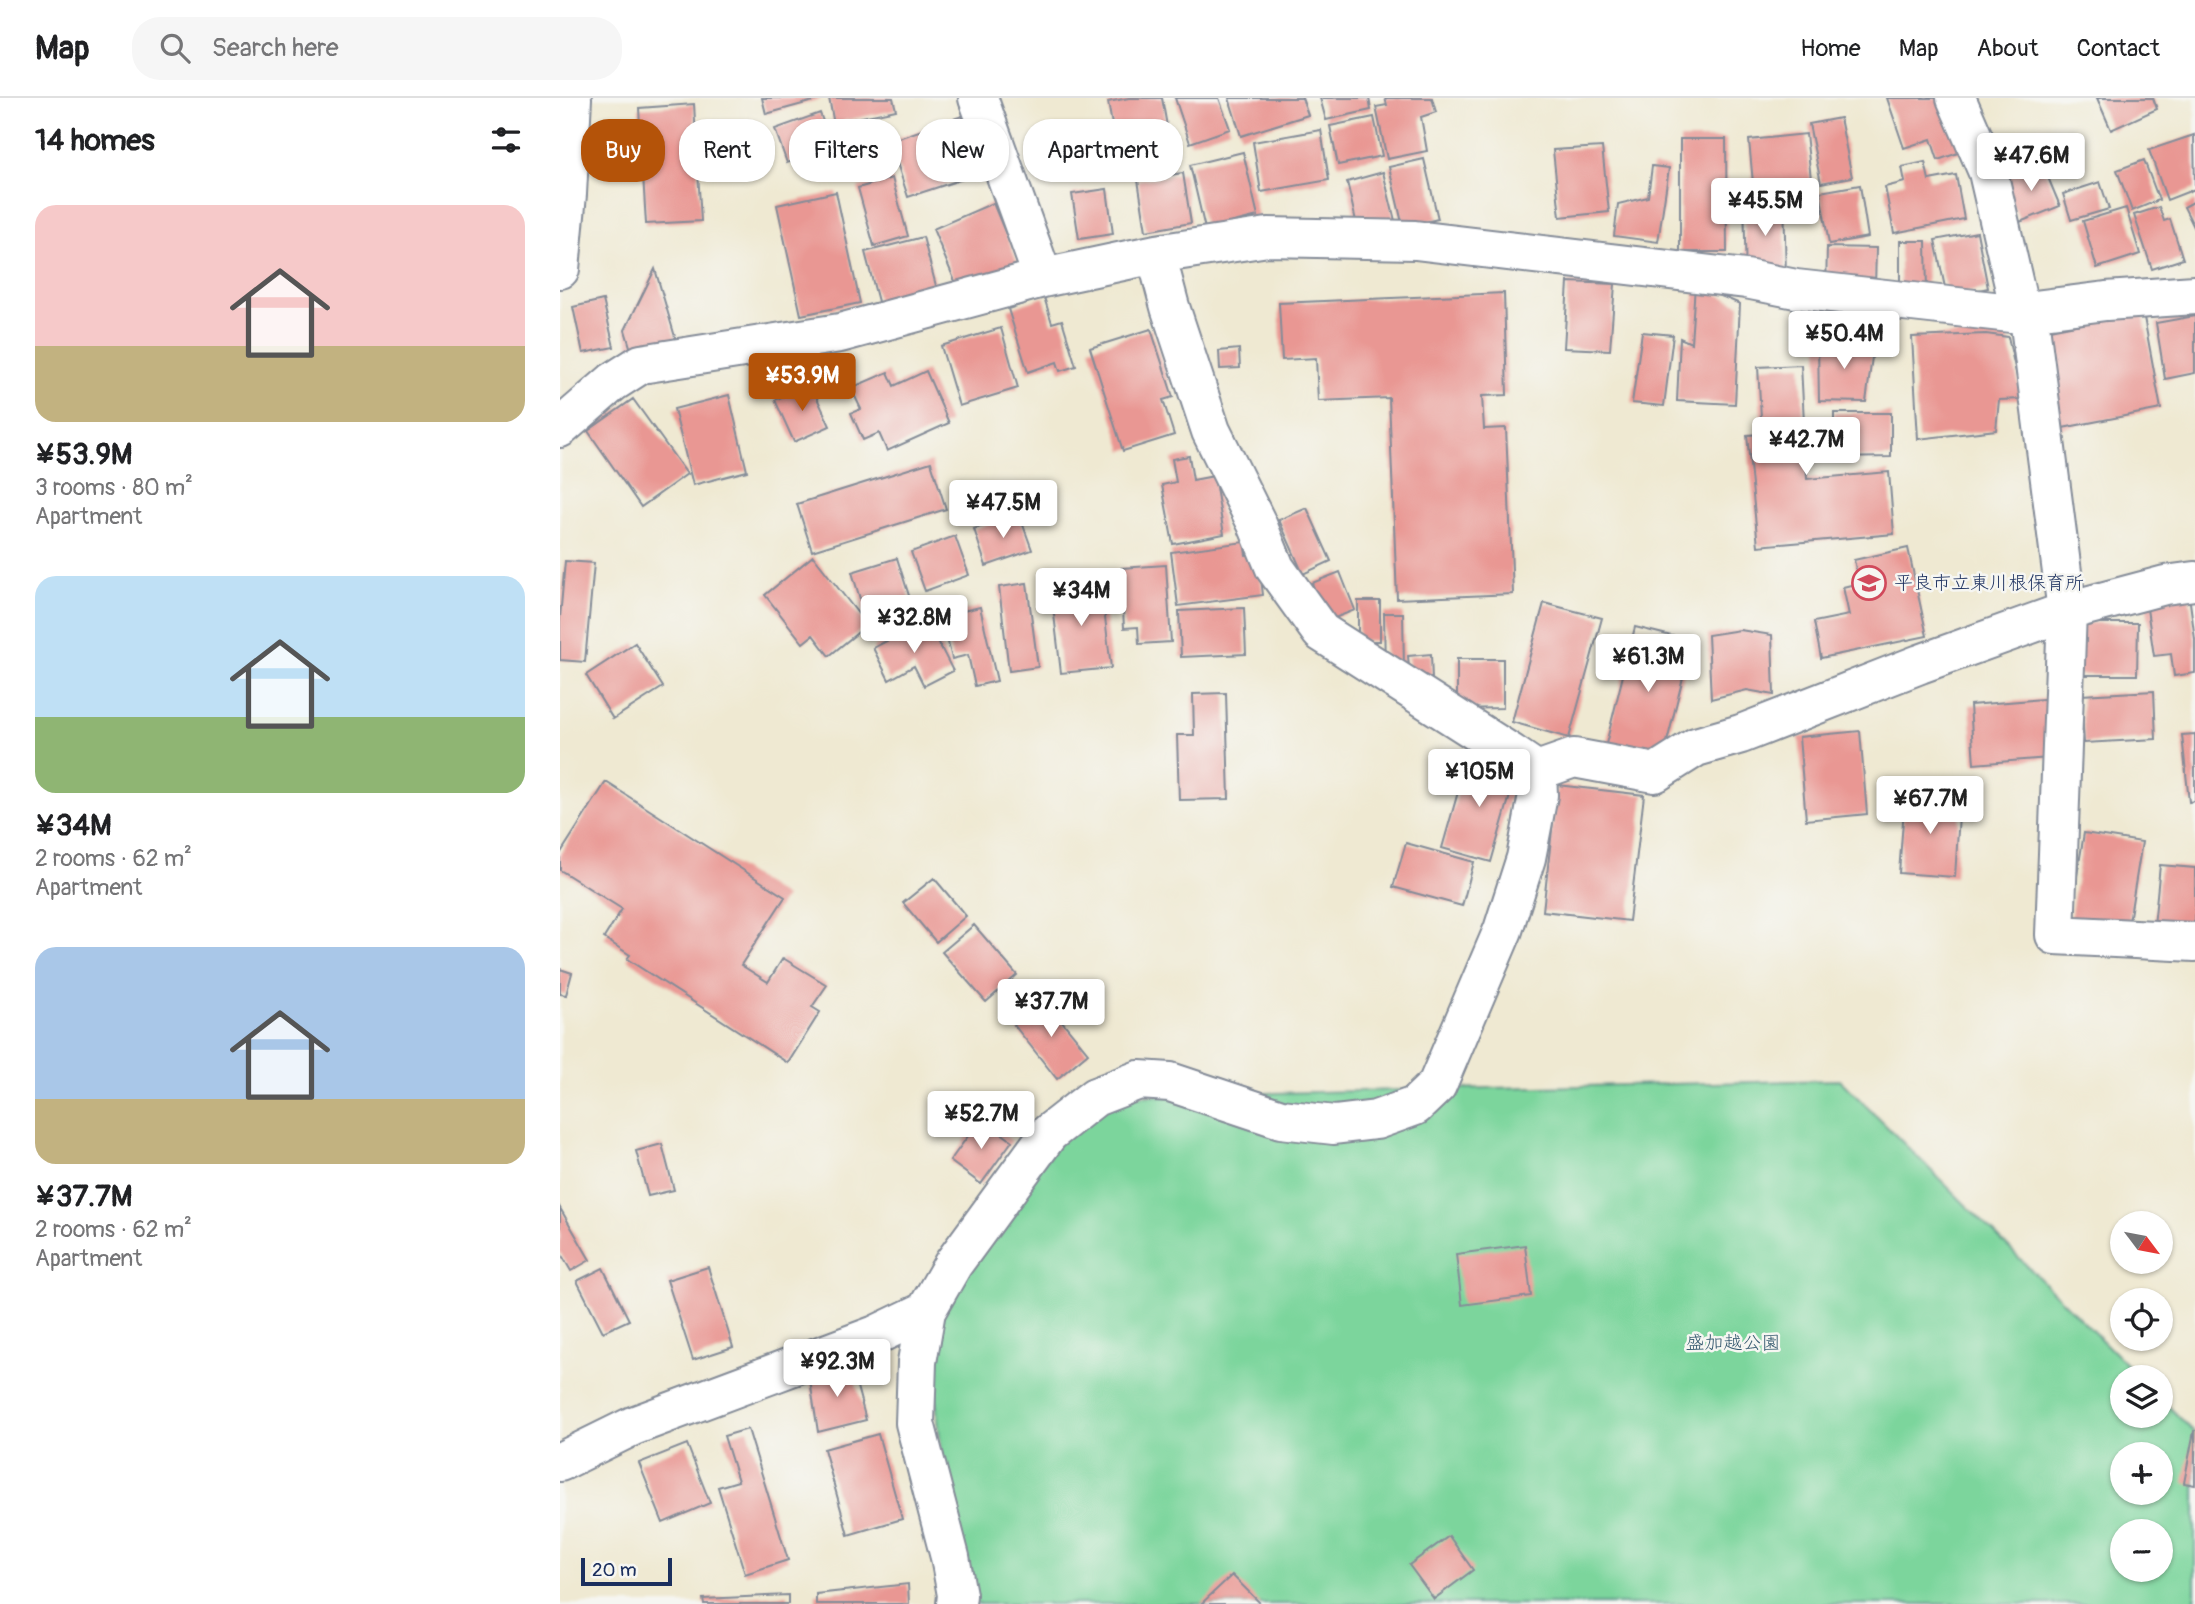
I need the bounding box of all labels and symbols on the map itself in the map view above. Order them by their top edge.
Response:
pin: ¥47.6M [1974,134,2088,193]
pin: ¥45.5M [1708,178,1822,238]
pin: ¥50.4M [1787,312,1901,371]
pin: ¥53.9M [745,354,859,413]
pin: ¥42.7M [1749,418,1863,477]
pin: ¥47.5M [946,480,1060,540]
school or university icon: 平良市立東川根保育所 [1850,564,1888,602]
pin: ¥34M [1040,568,1122,628]
place label: 平良市立東川根保育所 [1894,571,2084,595]
pin: ¥32.8M [857,596,971,655]
pin: ¥61.3M [1591,634,1705,694]
pin: ¥105M [1430,750,1528,809]
pin: ¥67.7M [1873,776,1987,836]
pin: ¥37.7M [994,979,1108,1039]
pin: ¥52.7M [924,1091,1038,1151]
north arrow [2110,1211,2174,1274]
park label: 盛加越公園 [1685,1331,1781,1355]
pin: ¥92.3M [780,1340,894,1399]
scale bar [581,1555,672,1587]

